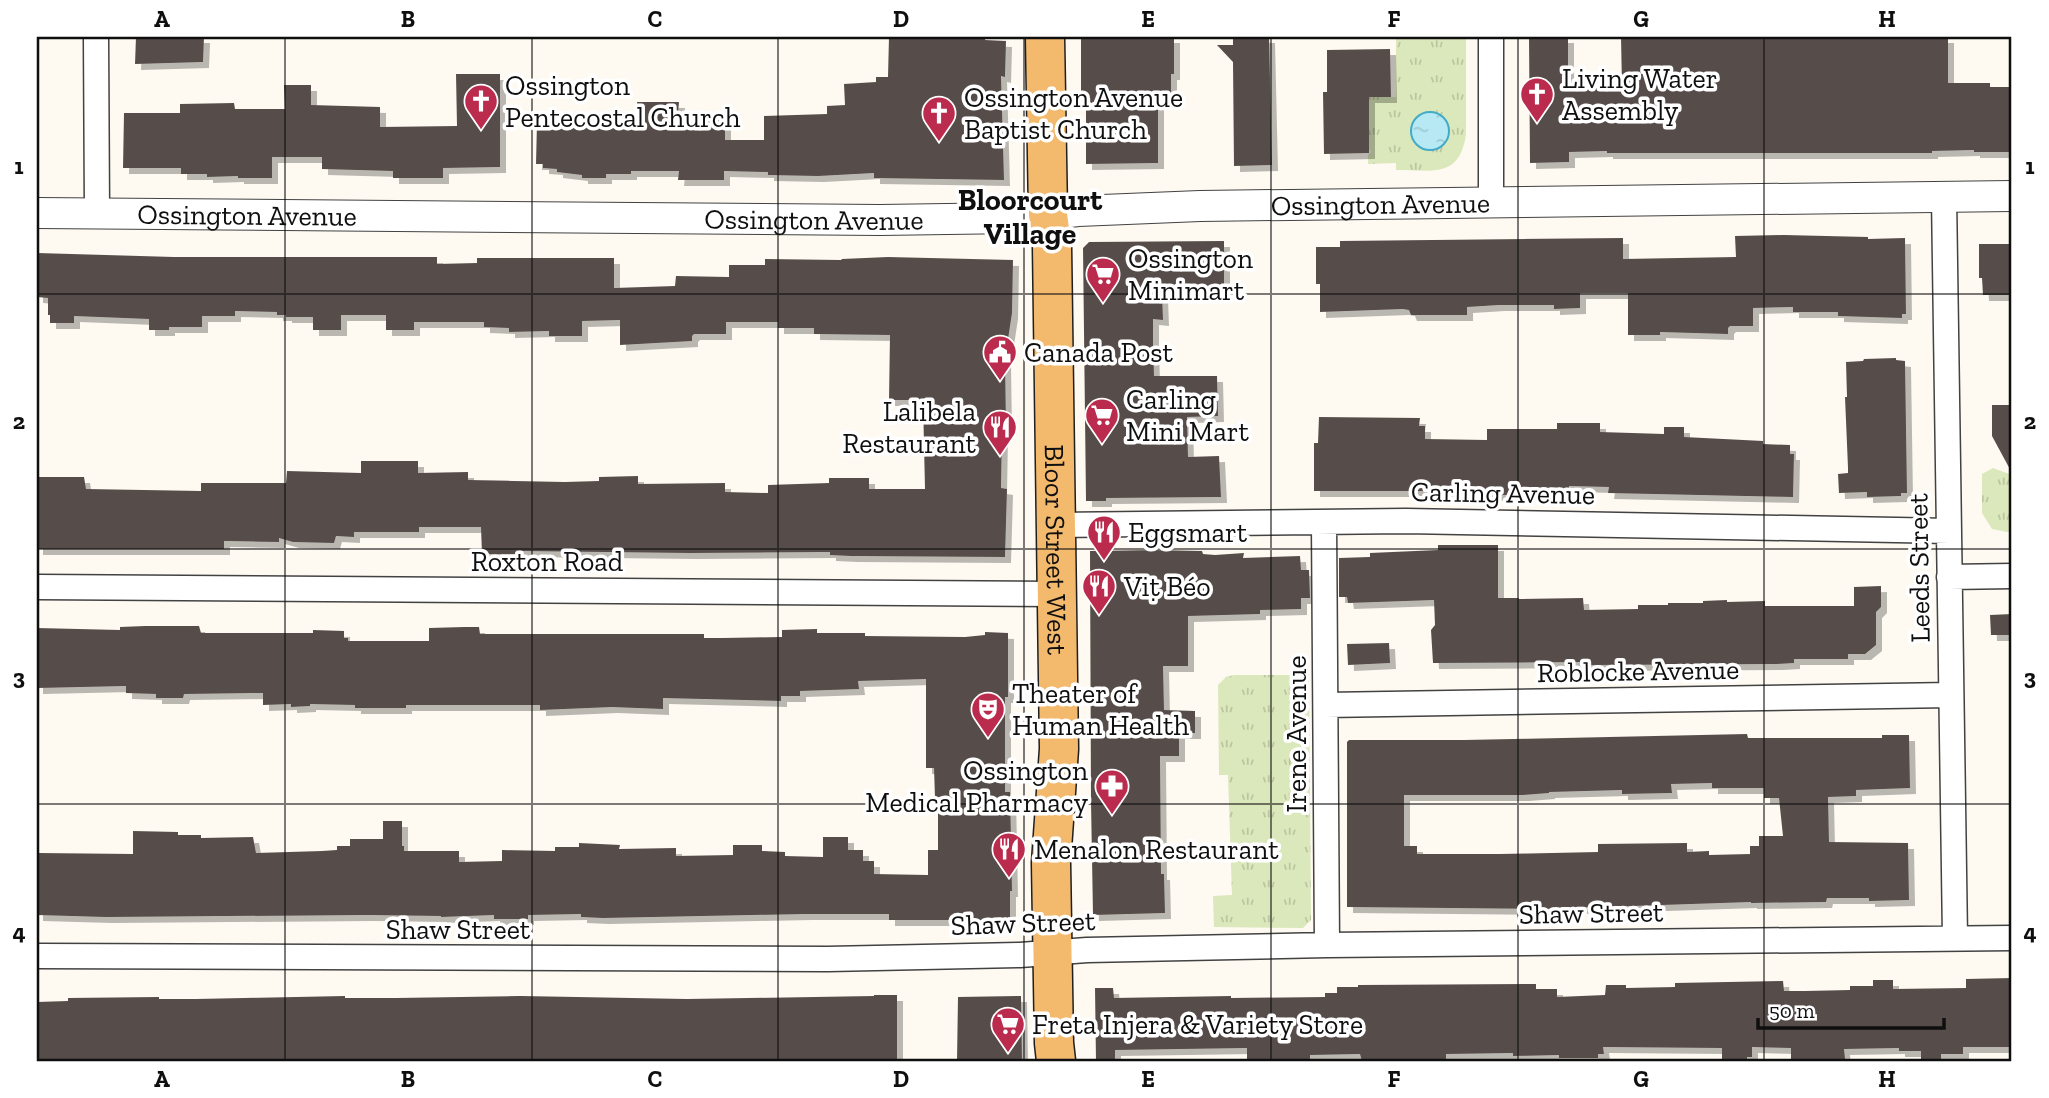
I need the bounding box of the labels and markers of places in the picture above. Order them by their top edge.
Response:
place label: Living Water Assembly [1562,62,1717,127]
place label: Ossington Pentecostal Church [505,69,741,134]
church icon: Living Water Assembly [1518,75,1556,124]
place label: Ossington Avenue Baptist Church [964,81,1183,146]
church icon: Ossington Pentecostal Church [462,82,500,131]
church icon: Ossington Avenue Baptist Church [920,94,958,143]
place label: Ossington Minimart [1128,242,1253,307]
supermarket icon: Ossington Minimart [1084,255,1122,304]
public building icon: Canada Post [981,333,1019,382]
place label: Canada Post [1024,336,1174,369]
place label: Carling Mini Mart [1126,383,1249,448]
place label: Lalibela Restaurant [842,395,977,460]
supermarket icon: Carling Mini Mart [1083,396,1121,445]
restaurant icon: Lalibela Restaurant [981,408,1019,457]
restaurant icon: Eggsmart [1085,513,1123,562]
place label: Eggsmart [1128,516,1248,549]
restaurant icon: Vịt Béo [1080,567,1118,616]
place label: Vịt Béo [1123,570,1211,603]
place label: Theater of Human Health [1012,677,1189,742]
theatre icon: Theater of Human Health [969,690,1007,739]
place label: Ossington Medical Pharmacy [865,754,1089,819]
pharmacy icon: Ossington Medical Pharmacy [1093,767,1131,816]
restaurant icon: Menalon Restaurant [990,830,1028,879]
place label: Menalon Restaurant [1034,833,1279,866]
supermarket icon: Freta Injera & Variety Store [989,1005,1027,1054]
place label: Freta Injera & Variety Store [1032,1008,1363,1041]

